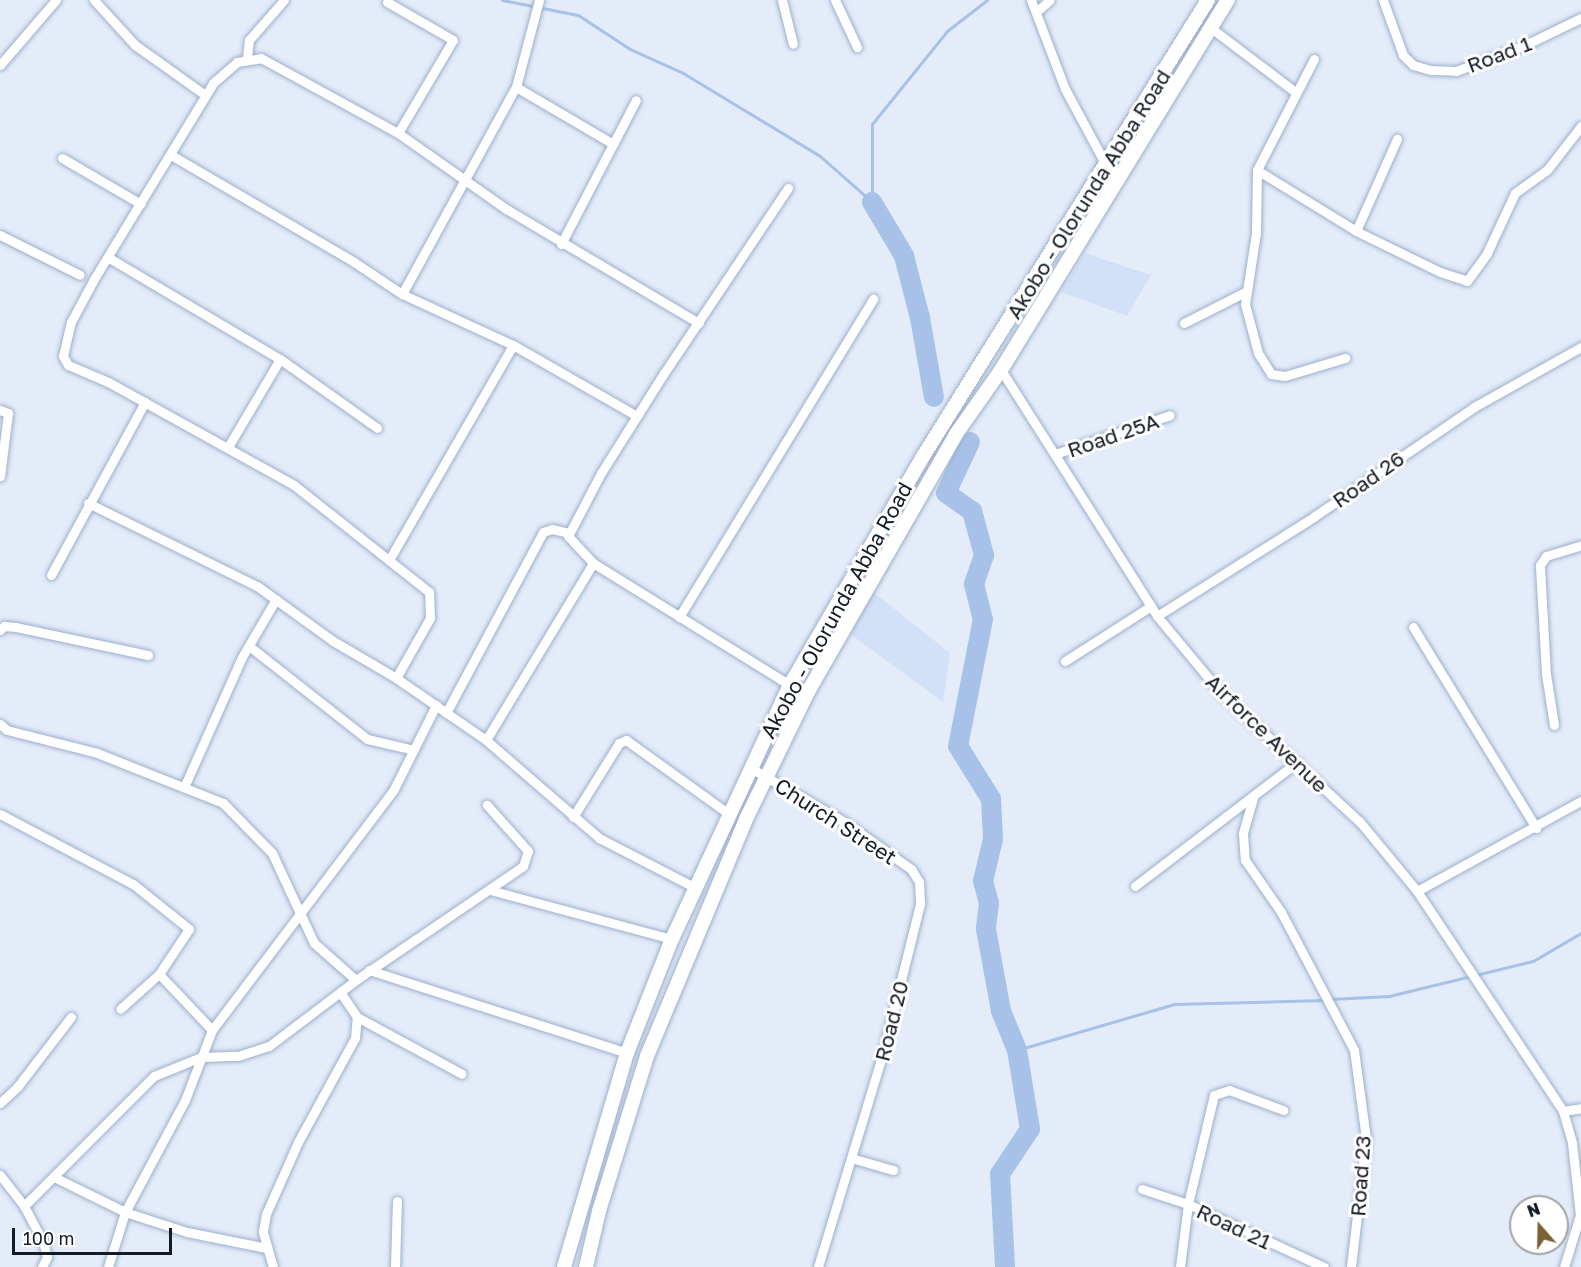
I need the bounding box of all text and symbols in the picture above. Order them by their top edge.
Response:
street label: Road 1 [1463,30,1535,78]
street label: Akobo - Olorunda Abba Road [1001,65,1175,323]
street label: Road 25A [1064,408,1162,462]
street label: Road 26 [1327,445,1409,513]
street label: Akobo - Olorunda Abba Road [755,477,917,743]
street label: Airforce Avenue [1201,669,1333,797]
street label: Church Street [771,772,901,870]
street label: Road 20 [869,978,913,1064]
street label: Road 23 [1345,1135,1375,1217]
north arrow [1509,1195,1569,1255]
street label: Road 21 [1193,1198,1275,1254]
text: N [1524,1198,1543,1221]
scale bar [15,1216,176,1254]
text: 100 m [23,1227,74,1249]

